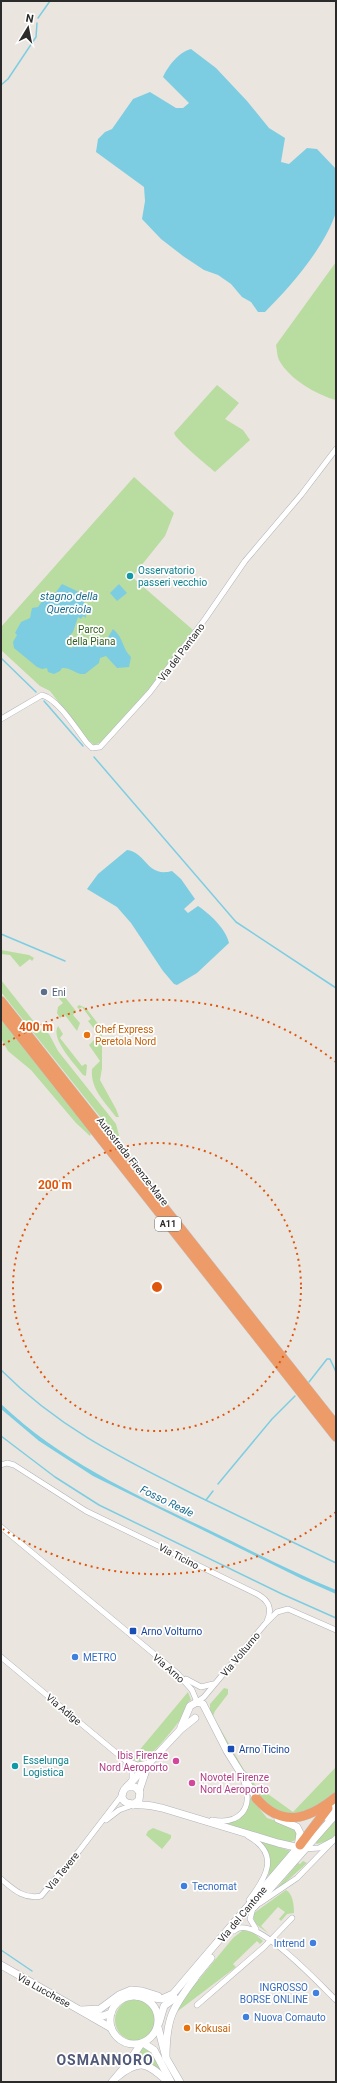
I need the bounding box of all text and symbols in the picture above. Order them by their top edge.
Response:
north arrow [8,8,48,48]
text: N [25,12,35,26]
place label: Osservatorio passeri vecchio [138,565,207,588]
marker: Osservatorio passeri vecchio [125,571,135,581]
water label: stagno della Querciola [40,590,98,616]
street label: Via del Pantano [156,621,207,683]
park label: Parco della Piana [67,624,115,647]
marker: Eni [39,987,49,997]
place label: Eni [52,987,66,998]
text: 400 m [19,1020,53,1034]
place label: Chef Express Peretola Nord [95,1024,156,1047]
marker: Chef Express Peretola Nord [82,1030,92,1040]
street label: Autostrada Firenze-Mare [95,1115,171,1208]
text: 200 m [38,1178,72,1192]
road number: A11 [155,1217,181,1231]
centre of rings [150,1280,164,1294]
water label: Fosso Reale [138,1483,196,1520]
street label: Via Ticino [157,1542,201,1571]
marker: Arno Volturno [128,1626,138,1636]
place label: Arno Volturno [141,1626,203,1637]
street label: Via Volturno [219,1630,262,1679]
marker: METRO [70,1652,80,1662]
place label: METRO [83,1652,117,1663]
street label: Via Arno [151,1652,187,1685]
street label: Via Adige [44,1692,83,1727]
marker: Arno Ticino [226,1744,236,1754]
place label: Arno Ticino [239,1744,290,1755]
place label: Ibis Firenze Nord Aeroporto [99,1750,168,1773]
place label: Esselunga Logistica [23,1755,69,1778]
marker: Ibis Firenze Nord Aeroporto [171,1756,181,1766]
marker: Esselunga Logistica [10,1761,20,1771]
place label: Novotel Firenze Nord Aeroporto [200,1772,269,1795]
marker: Novotel Firenze Nord Aeroporto [187,1778,197,1788]
street label: Via Tevere [44,1850,81,1893]
marker: Tecnomat [179,1881,189,1891]
place label: Tecnomat [192,1881,237,1892]
street label: Via del Cantone [216,1884,269,1945]
place label: Intrend [274,1938,305,1949]
marker: Intrend [308,1938,318,1948]
street label: Via Lucchese [15,1971,72,2010]
place label: INGROSSO BORSE ONLINE [240,1982,308,2005]
marker: INGROSSO BORSE ONLINE [311,1988,321,1998]
marker: Nuova Comauto [241,2012,251,2022]
place label: Nuova Comauto [254,2012,326,2023]
marker: Kokusai [182,2023,192,2033]
place label: Kokusai [195,2023,230,2034]
district label: OSMANNORO [56,2052,154,2068]

